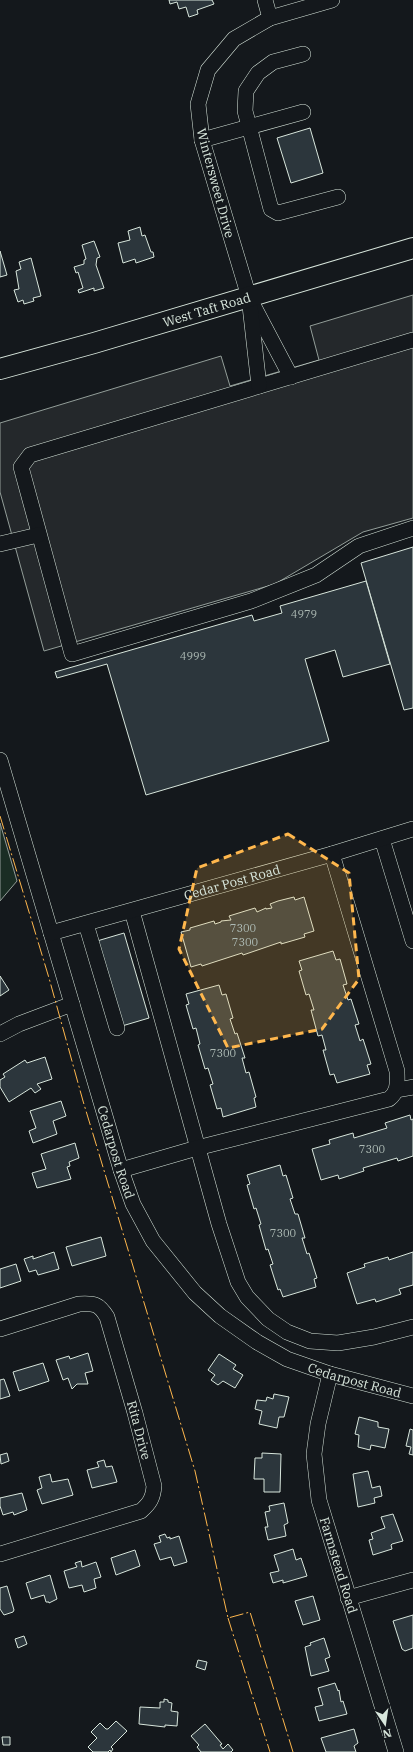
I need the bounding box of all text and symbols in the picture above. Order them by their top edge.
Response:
street label: Wintersweet Drive [193,126,238,240]
street label: West Taft Road [161,289,253,331]
house number: 4979 [291,607,317,621]
house number: 4999 [180,649,206,663]
street label: Cedar Post Road [182,861,282,904]
house number: 7300 [230,921,257,935]
house number: 7300 [232,935,259,949]
house number: 7300 [210,1046,237,1060]
street label: Cedarpost Road [93,1104,138,1201]
house number: 7300 [359,1142,386,1156]
house number: 7300 [270,1226,297,1240]
street label: Cedarpost Road [305,1359,403,1402]
street label: Rita Drive [123,1399,155,1462]
street label: Farmstead Road [316,1515,361,1616]
north arrow [365,1704,405,1744]
text: N [381,1726,393,1742]

